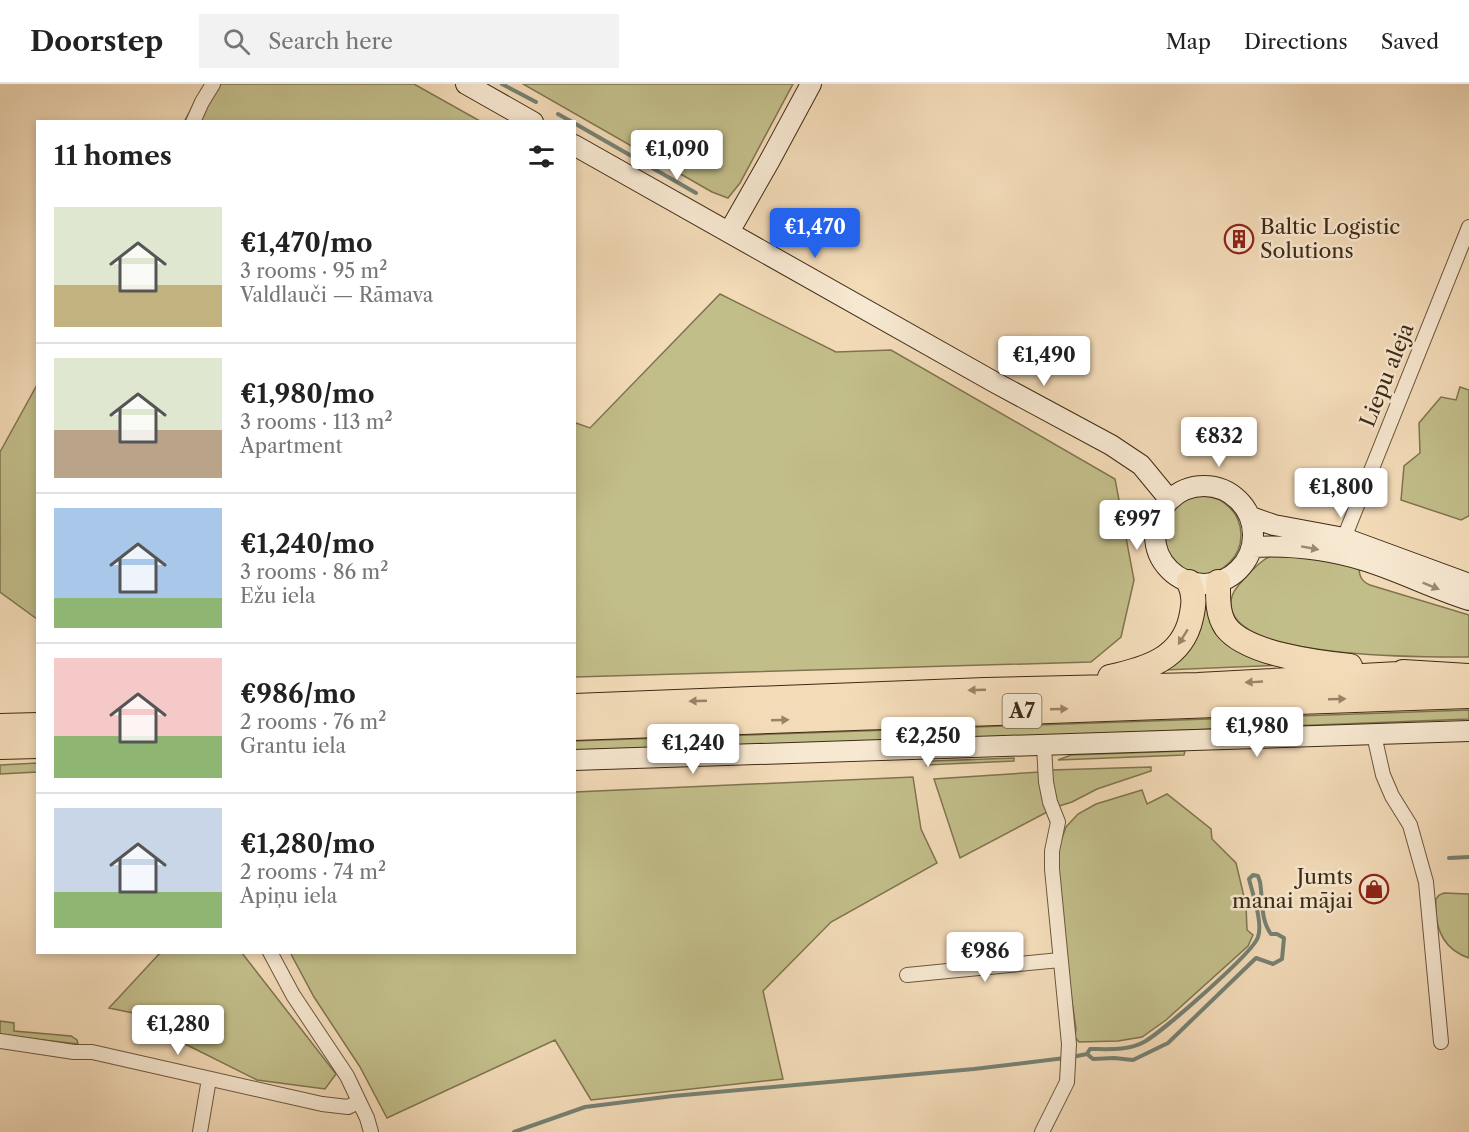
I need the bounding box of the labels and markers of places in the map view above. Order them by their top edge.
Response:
pin: €1,090 [628,130,726,181]
pin: €1,470 [766,208,864,259]
place label: Baltic Logistic Solutions [1260,214,1400,263]
building icon: Baltic Logistic Solutions [1223,223,1255,255]
pin: €1,490 [995,336,1093,387]
pin: €832 [1183,417,1255,468]
pin: €1,800 [1292,468,1390,519]
pin: €997 [1101,500,1173,551]
pin: €1,980 [1208,707,1306,758]
pin: €2,250 [879,717,977,768]
pin: €1,240 [644,724,742,775]
place label: Jumts manai mājai [1232,864,1353,913]
shop icon: Jumts manai mājai [1358,873,1390,905]
pin: €986 [949,932,1021,983]
pin: €1,280 [129,1005,227,1056]

